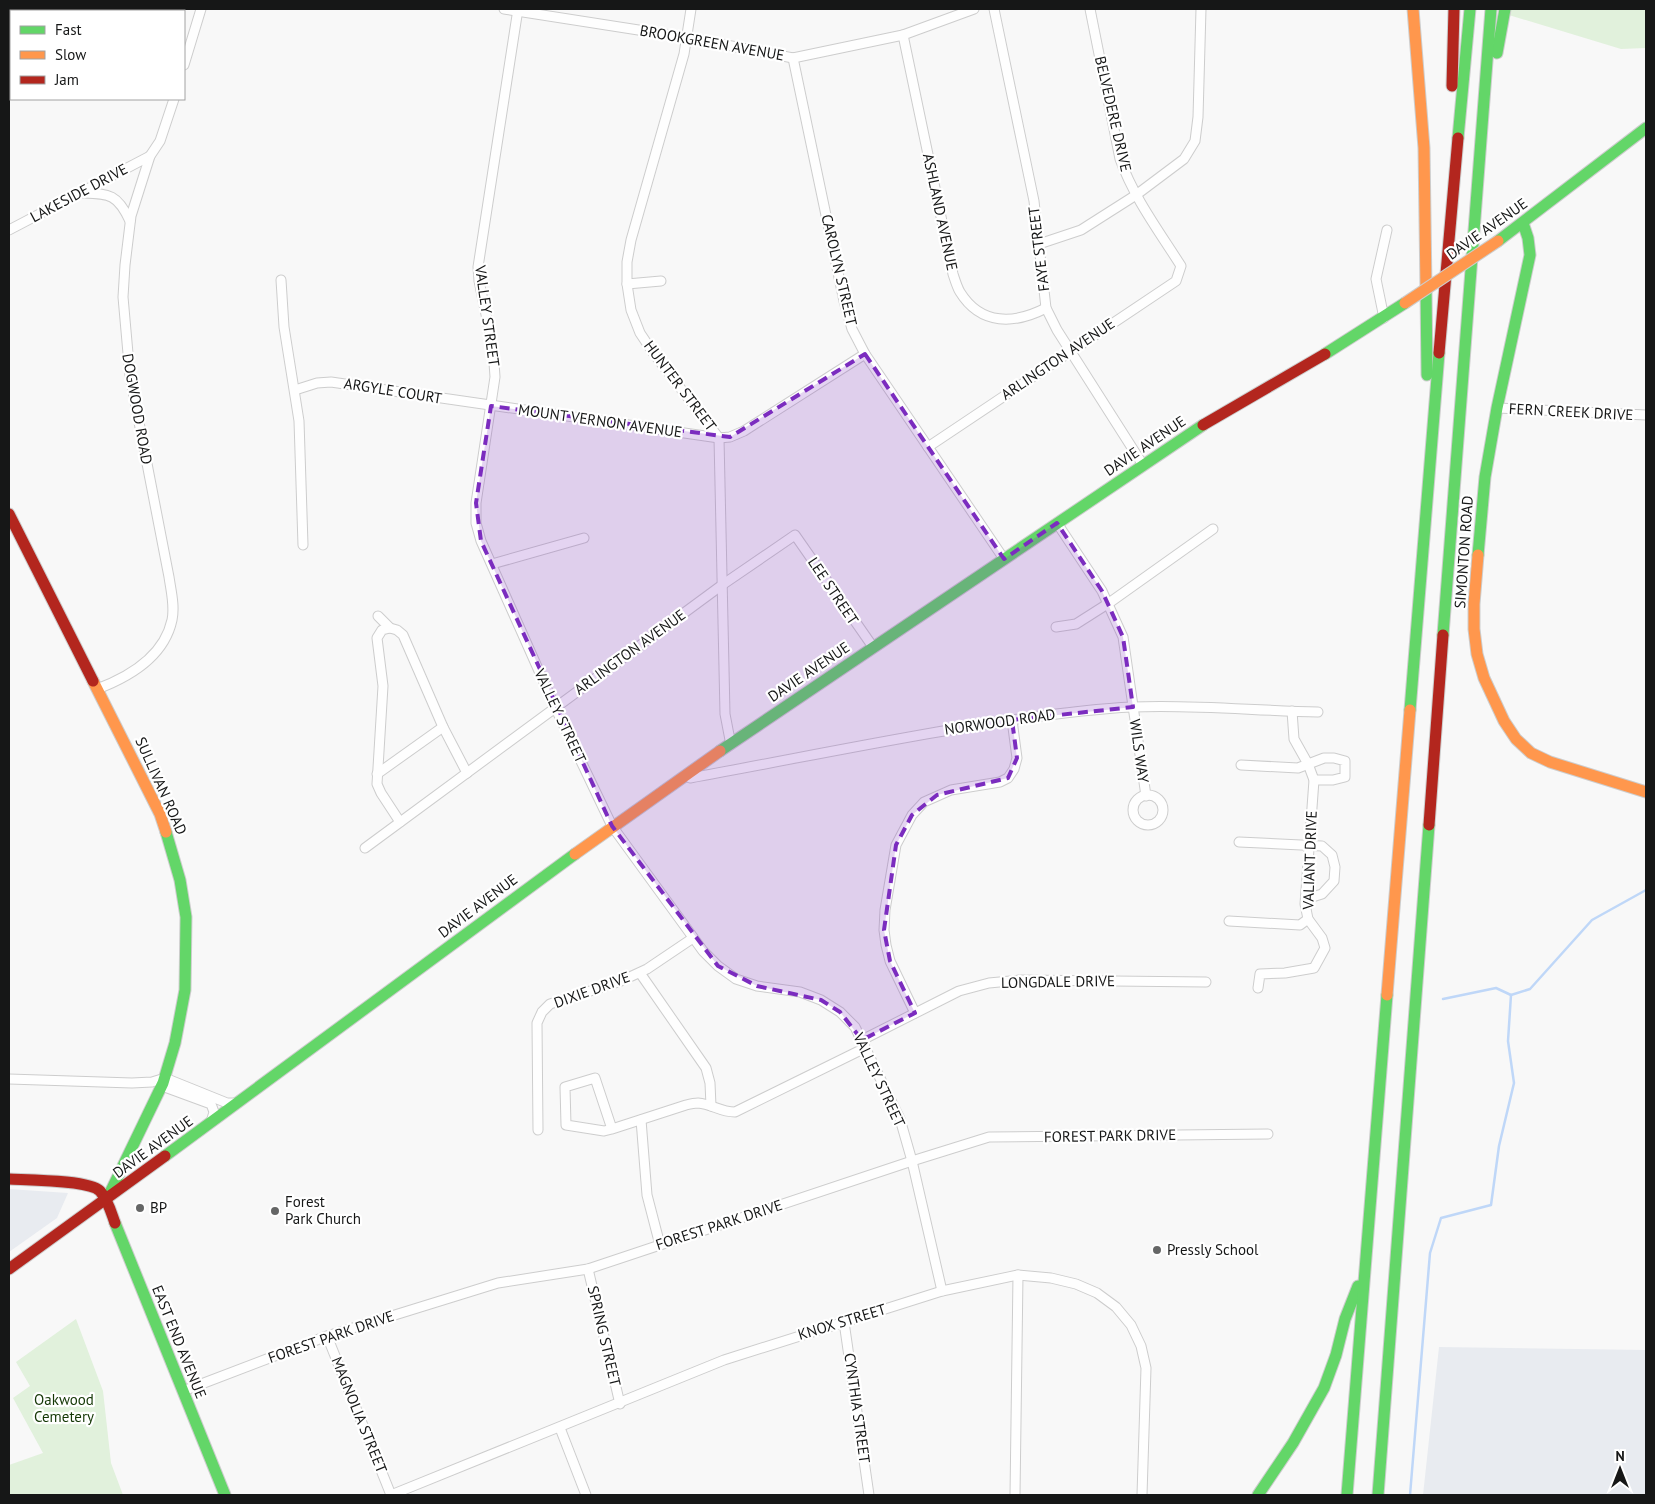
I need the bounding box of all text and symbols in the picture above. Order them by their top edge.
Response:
legend [10,10,185,100]
text: Fast [55,20,82,39]
street label: BROOKGREEN AVENUE [638,20,786,65]
text: Slow [55,45,86,64]
street label: BELVEDERE DRIVE [1091,54,1136,174]
text: Jam [54,70,79,89]
street label: ASHLAND AVENUE [919,151,962,272]
street label: LAKESIDE DRIVE [27,159,131,226]
street label: DAVIE AVENUE [1443,194,1531,263]
street label: FAYE STREET [1024,205,1053,293]
street label: CAROLYN STREET [817,212,862,328]
street label: VALLEY STREET [471,263,504,368]
street label: ARLINGTON AVENUE [997,313,1118,404]
street label: HUNTER STREET [640,337,721,435]
street label: DOGWOOD ROAD [118,352,157,466]
street label: ARGYLE COURT [343,373,444,408]
street label: FERN CREEK DRIVE [1508,399,1634,424]
street label: MOUNT VERNON AVENUE [517,400,683,441]
street label: DAVIE AVENUE [1100,411,1189,480]
street label: SIMONTON ROAD [1450,495,1477,609]
street label: LEE STREET [804,553,863,629]
street label: ARLINGTON AVENUE [570,605,689,698]
street label: DAVIE AVENUE [764,637,853,706]
street label: VALLEY STREET [530,665,591,767]
street label: NORWOOD ROAD [943,704,1057,739]
street label: WILS WAY [1126,718,1153,785]
street label: SULLIVAN ROAD [131,734,192,838]
street label: VALIANT DRIVE [1298,810,1321,911]
street label: DAVIE AVENUE [434,870,521,942]
street label: DIXIE DRIVE [551,967,632,1012]
street label: LONGDALE DRIVE [1001,971,1115,992]
street label: VALLEY STREET [849,1029,910,1131]
street label: DAVIE AVENUE [109,1111,197,1182]
street label: FOREST PARK DRIVE [1044,1125,1176,1146]
place label: Forest Park Church [285,1192,361,1228]
street label: FOREST PARK DRIVE [653,1195,785,1254]
place label: BP [150,1198,167,1217]
marker: BP [134,1202,146,1214]
marker: Forest Park Church [269,1205,281,1217]
place label: Pressly School [1167,1240,1259,1259]
marker: Pressly School [1151,1244,1163,1256]
street label: EAST END AVENUE [148,1282,211,1401]
street label: SPRING STREET [584,1284,625,1389]
street label: KNOX STREET [795,1299,889,1344]
street label: FOREST PARK DRIVE [265,1306,396,1367]
street label: CYNTHIA STREET [840,1352,875,1465]
street label: MAGNOLIA STREET [327,1354,392,1476]
park label: Oakwood Cemetery [34,1390,94,1426]
north arrow [1595,1444,1645,1494]
text: N [1615,1447,1625,1465]

